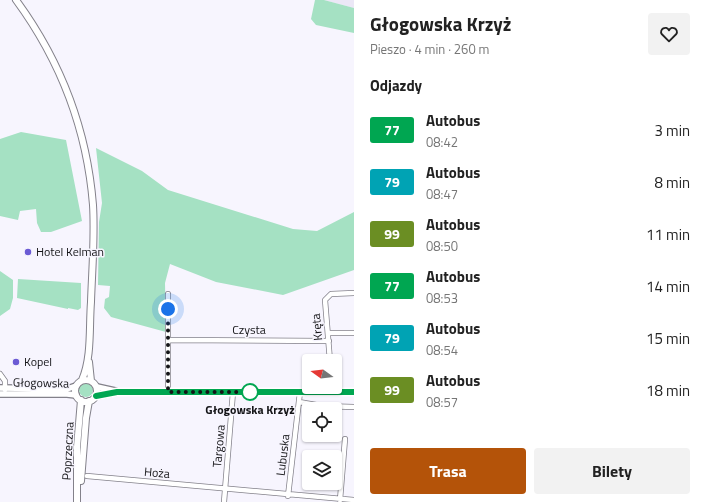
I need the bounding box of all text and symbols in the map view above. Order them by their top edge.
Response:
text: Głogowska Krzyż [370,9,511,38]
button: heart [648,13,690,55]
text: Pieszo · 4 min · 260 m [370,39,489,59]
text: Odjazdy [370,74,422,97]
text: Autobus [426,109,480,132]
text: 77 [384,119,400,140]
text: 3 min [654,119,690,142]
text: 08:42 [426,132,458,152]
text: Autobus [426,161,480,184]
text: 79 [384,171,400,192]
text: 8 min [654,171,690,194]
text: 08:47 [426,184,458,204]
text: Autobus [426,213,480,236]
text: 99 [384,223,400,244]
text: 11 min [646,223,690,246]
text: 08:50 [426,236,458,256]
place label: Hotel Kelman [36,242,104,261]
marker: Hotel Kelman [23,247,33,257]
text: Autobus [426,265,480,288]
text: 77 [384,275,400,296]
text: 14 min [646,275,690,298]
text: 08:53 [426,288,458,308]
your location [158,299,178,319]
street label: Kręta [306,313,327,341]
text: Autobus [426,317,480,340]
street label: Czysta [232,320,266,339]
text: 79 [384,327,400,348]
text: 15 min [646,327,690,350]
text: 08:54 [426,340,458,360]
place label: Kopel [24,352,52,371]
north arrow [302,354,342,394]
map controls [302,354,342,490]
marker: Kopel [11,357,21,367]
text: Autobus [426,369,480,392]
street label: Głogowska [13,373,69,392]
text: 99 [384,379,400,400]
text: 18 min [646,379,690,402]
marker: Głogowska Krzyż [241,383,259,401]
text: 08:57 [426,392,458,412]
place label: Głogowska Krzyż [205,400,295,419]
button: locate [302,402,342,442]
street label: Poprzeczna [56,421,79,481]
street label: Targowa [207,424,230,468]
street label: Lubuska [271,433,294,477]
button: Trasa [370,448,526,494]
button: Bilety [534,448,690,494]
button: layers [302,450,342,490]
street label: Hoża [143,462,171,483]

